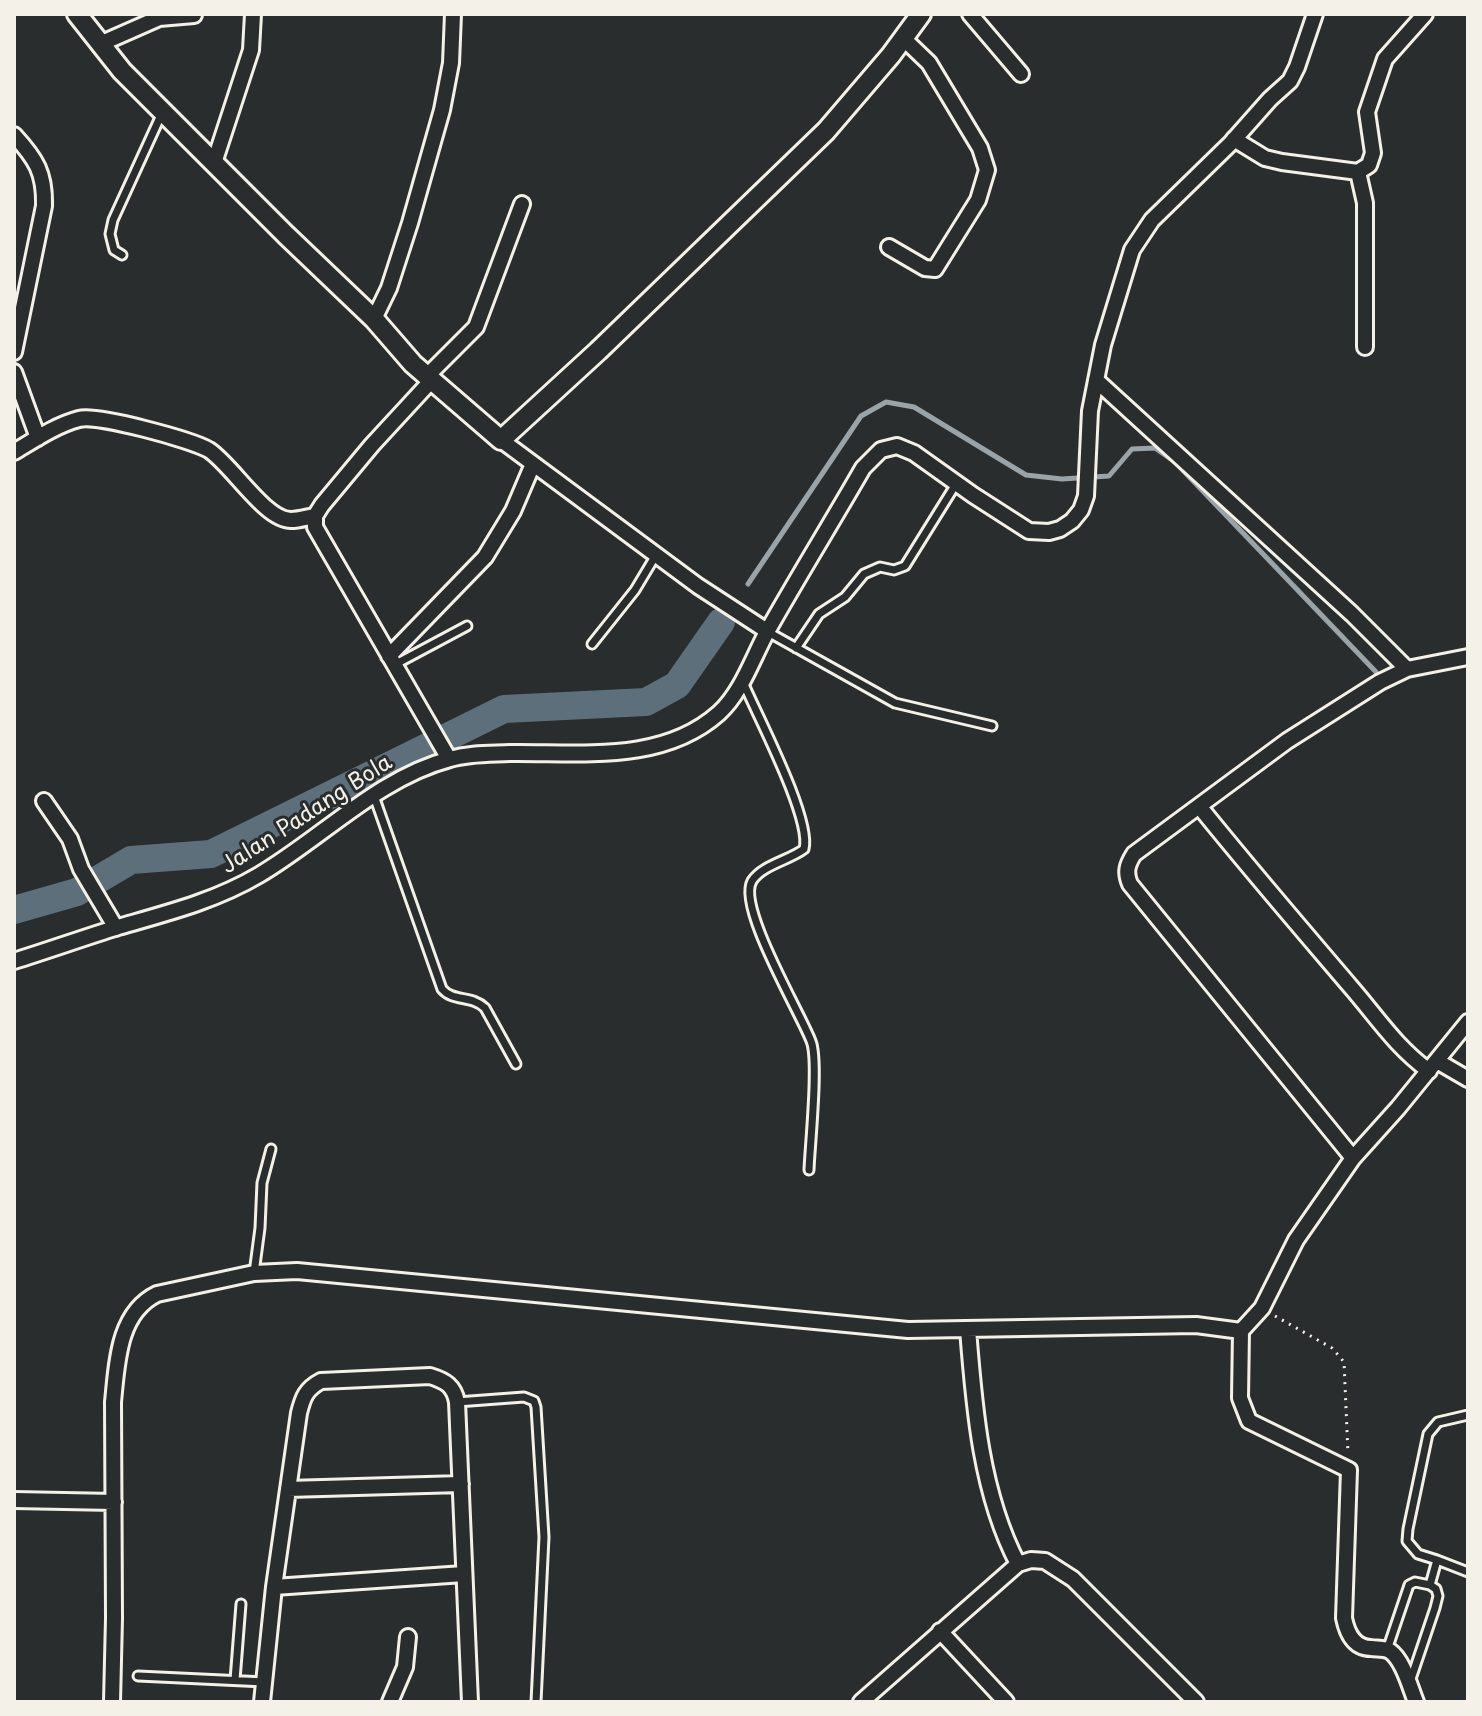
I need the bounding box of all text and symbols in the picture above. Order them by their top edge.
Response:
street label: Jalan Padang Bola [217,750,397,880]

